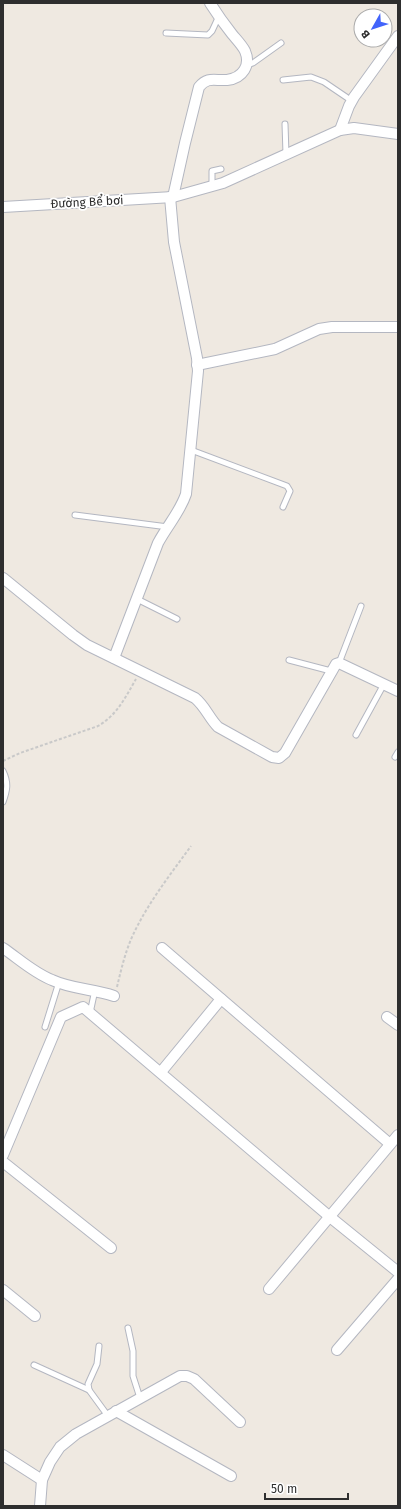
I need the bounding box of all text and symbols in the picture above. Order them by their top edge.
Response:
north arrow [353,8,393,48]
text: B [358,27,373,41]
street label: Đường Bể bơi [50,191,124,211]
scale bar [265,1475,348,1501]
text: 50 m [271,1482,297,1496]

